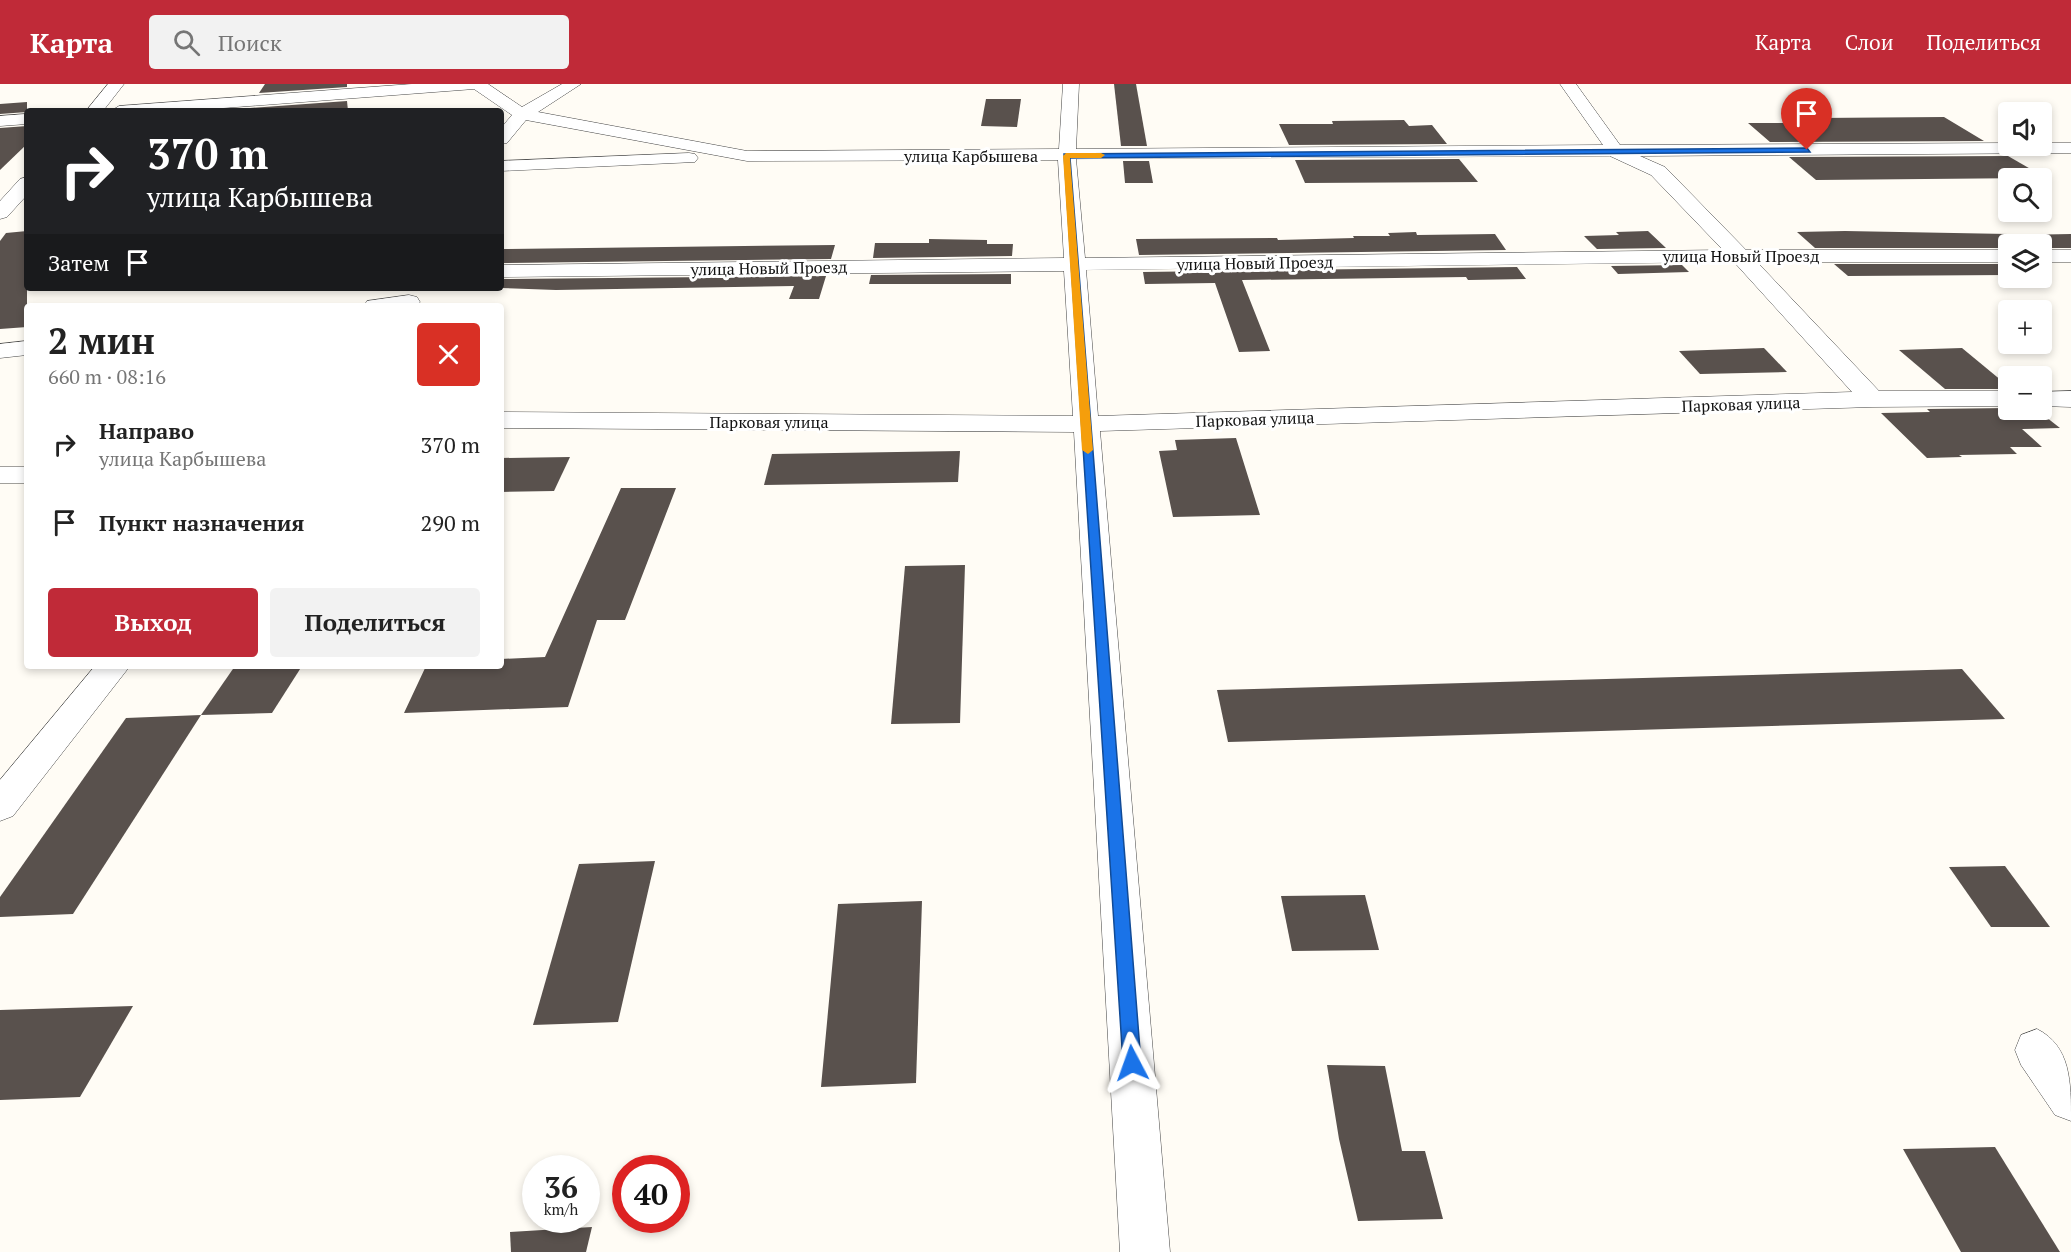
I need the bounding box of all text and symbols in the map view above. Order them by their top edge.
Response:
search box [149,15,569,69]
text: Карта [30,24,113,61]
icon: search [170,26,203,59]
text: Поиск [218,28,282,57]
text: Карта [1755,28,1812,56]
text: Слои [1845,28,1894,56]
text: Поделиться [1927,28,2041,56]
pin [1781,88,1832,150]
icon: arrive [1790,97,1823,130]
map controls [1998,102,2052,420]
button: sound [1998,102,2052,156]
text: 370 m [147,125,268,181]
icon: right [48,132,126,210]
street label: улица Карбышева [903,145,1038,167]
button: search [1998,168,2052,222]
text: улица Карбышева [147,179,373,215]
button: layers [1998,234,2052,288]
street label: улица Новый Проезд [1662,245,1819,267]
icon: arrive [121,246,154,279]
text: Затем [48,248,109,277]
street label: улица Новый Проезд [1175,251,1334,275]
street label: улица Новый Проезд [689,256,848,280]
button: + [1998,300,2052,354]
text: 2 мин [48,317,155,364]
button: close [417,323,480,386]
text: 660 m · 08:16 [48,363,166,390]
button: − [1998,366,2052,420]
street label: Парковая улица [1681,391,1801,417]
street label: Парковая улица [1195,406,1315,432]
street label: Парковая улица [710,411,828,433]
text: Направо [99,416,194,445]
icon: right [48,428,81,461]
text: 370 m [420,430,480,459]
text: улица Карбышева [99,445,266,472]
icon: arrive [48,506,81,539]
text: Пункт назначения [99,508,304,537]
text: 290 m [420,508,480,537]
button: Выход [48,588,258,657]
button: Поделиться [270,588,480,657]
position arrow [1100,1031,1164,1095]
speed limit sign: 40 [612,1155,690,1233]
text: 36 [544,1167,578,1207]
text: km/h [544,1199,578,1219]

